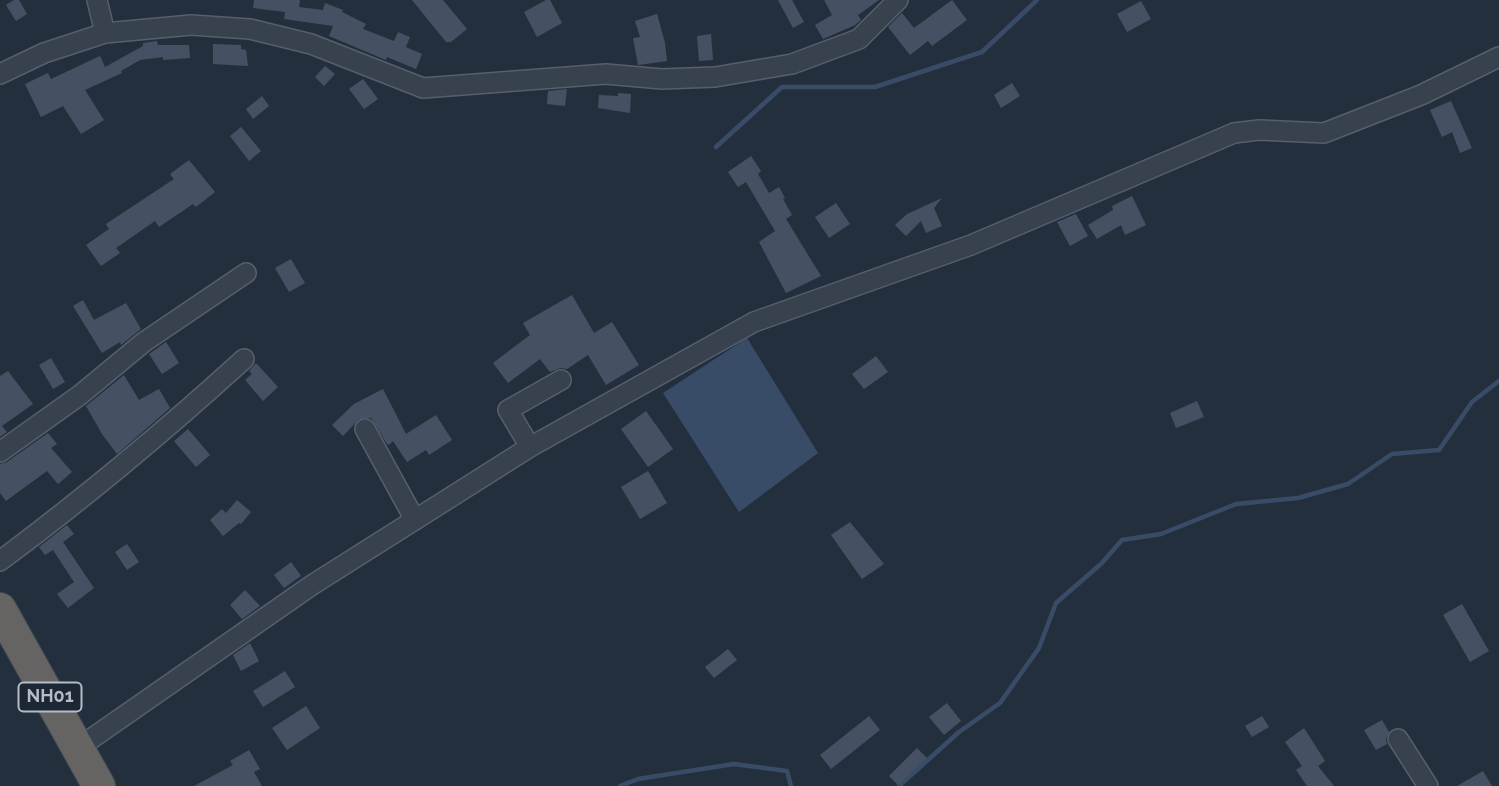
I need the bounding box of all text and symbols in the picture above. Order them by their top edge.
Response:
road number: NH01 [19,682,82,712]

